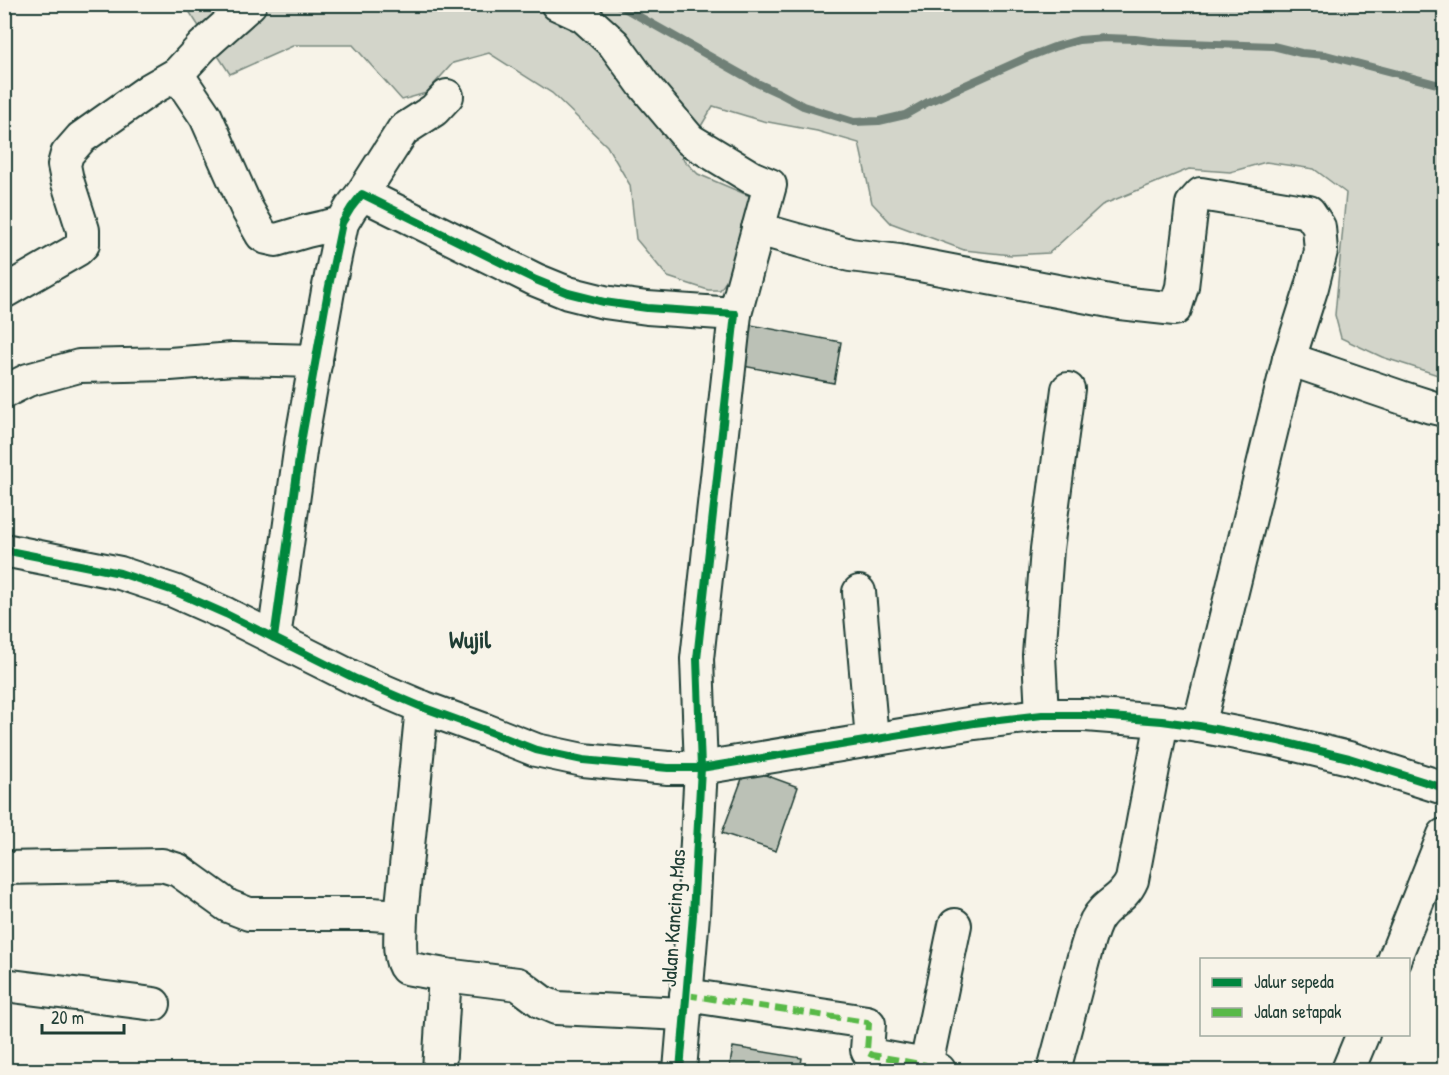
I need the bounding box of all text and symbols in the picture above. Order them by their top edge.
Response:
district label: Wujil [449,623,492,655]
street label: Jalan Kancing Mas [654,848,692,988]
legend [1200,958,1410,1036]
text: Jalur sepeda [1254,969,1334,994]
scale bar [42,997,124,1035]
text: Jalan setapak [1254,999,1342,1024]
text: 20 m [51,1005,84,1030]

